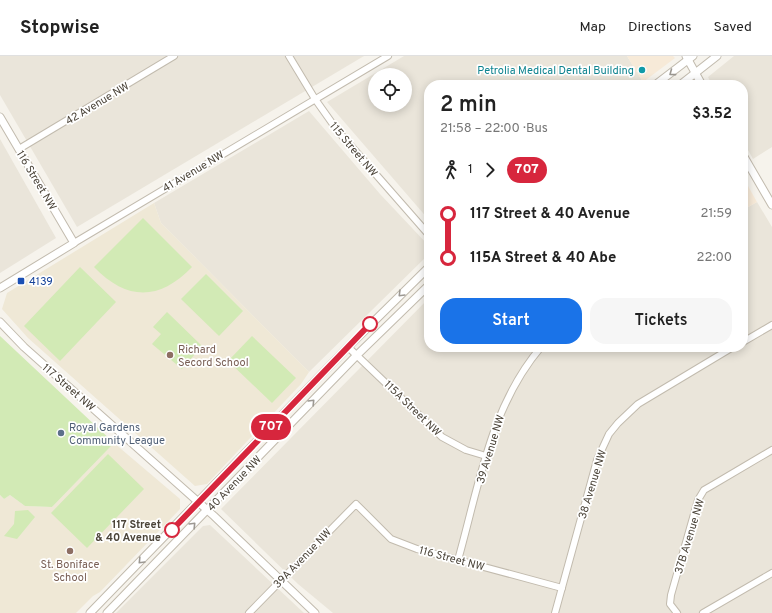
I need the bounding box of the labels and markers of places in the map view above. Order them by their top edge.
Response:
place label: Petrolia Medical Dental Building [477,64,634,78]
marker: Petrolia Medical Dental Building [637,65,647,75]
place label: 4139 [29,275,53,289]
marker: 4139 [16,276,26,286]
unlabelled marker [362,316,378,332]
place label: Richard Secord School [178,343,249,370]
marker: Richard Secord School [165,350,175,360]
place label: Royal Gardens Community League [69,421,165,448]
marker: Royal Gardens Community League [56,428,66,438]
place label: 117 Street & 40 Avenue [95,518,161,545]
marker: 117 Street & 40 Avenue [164,522,180,538]
marker: St. Boniface School [65,546,75,556]
place label: St. Boniface School [41,558,100,585]

